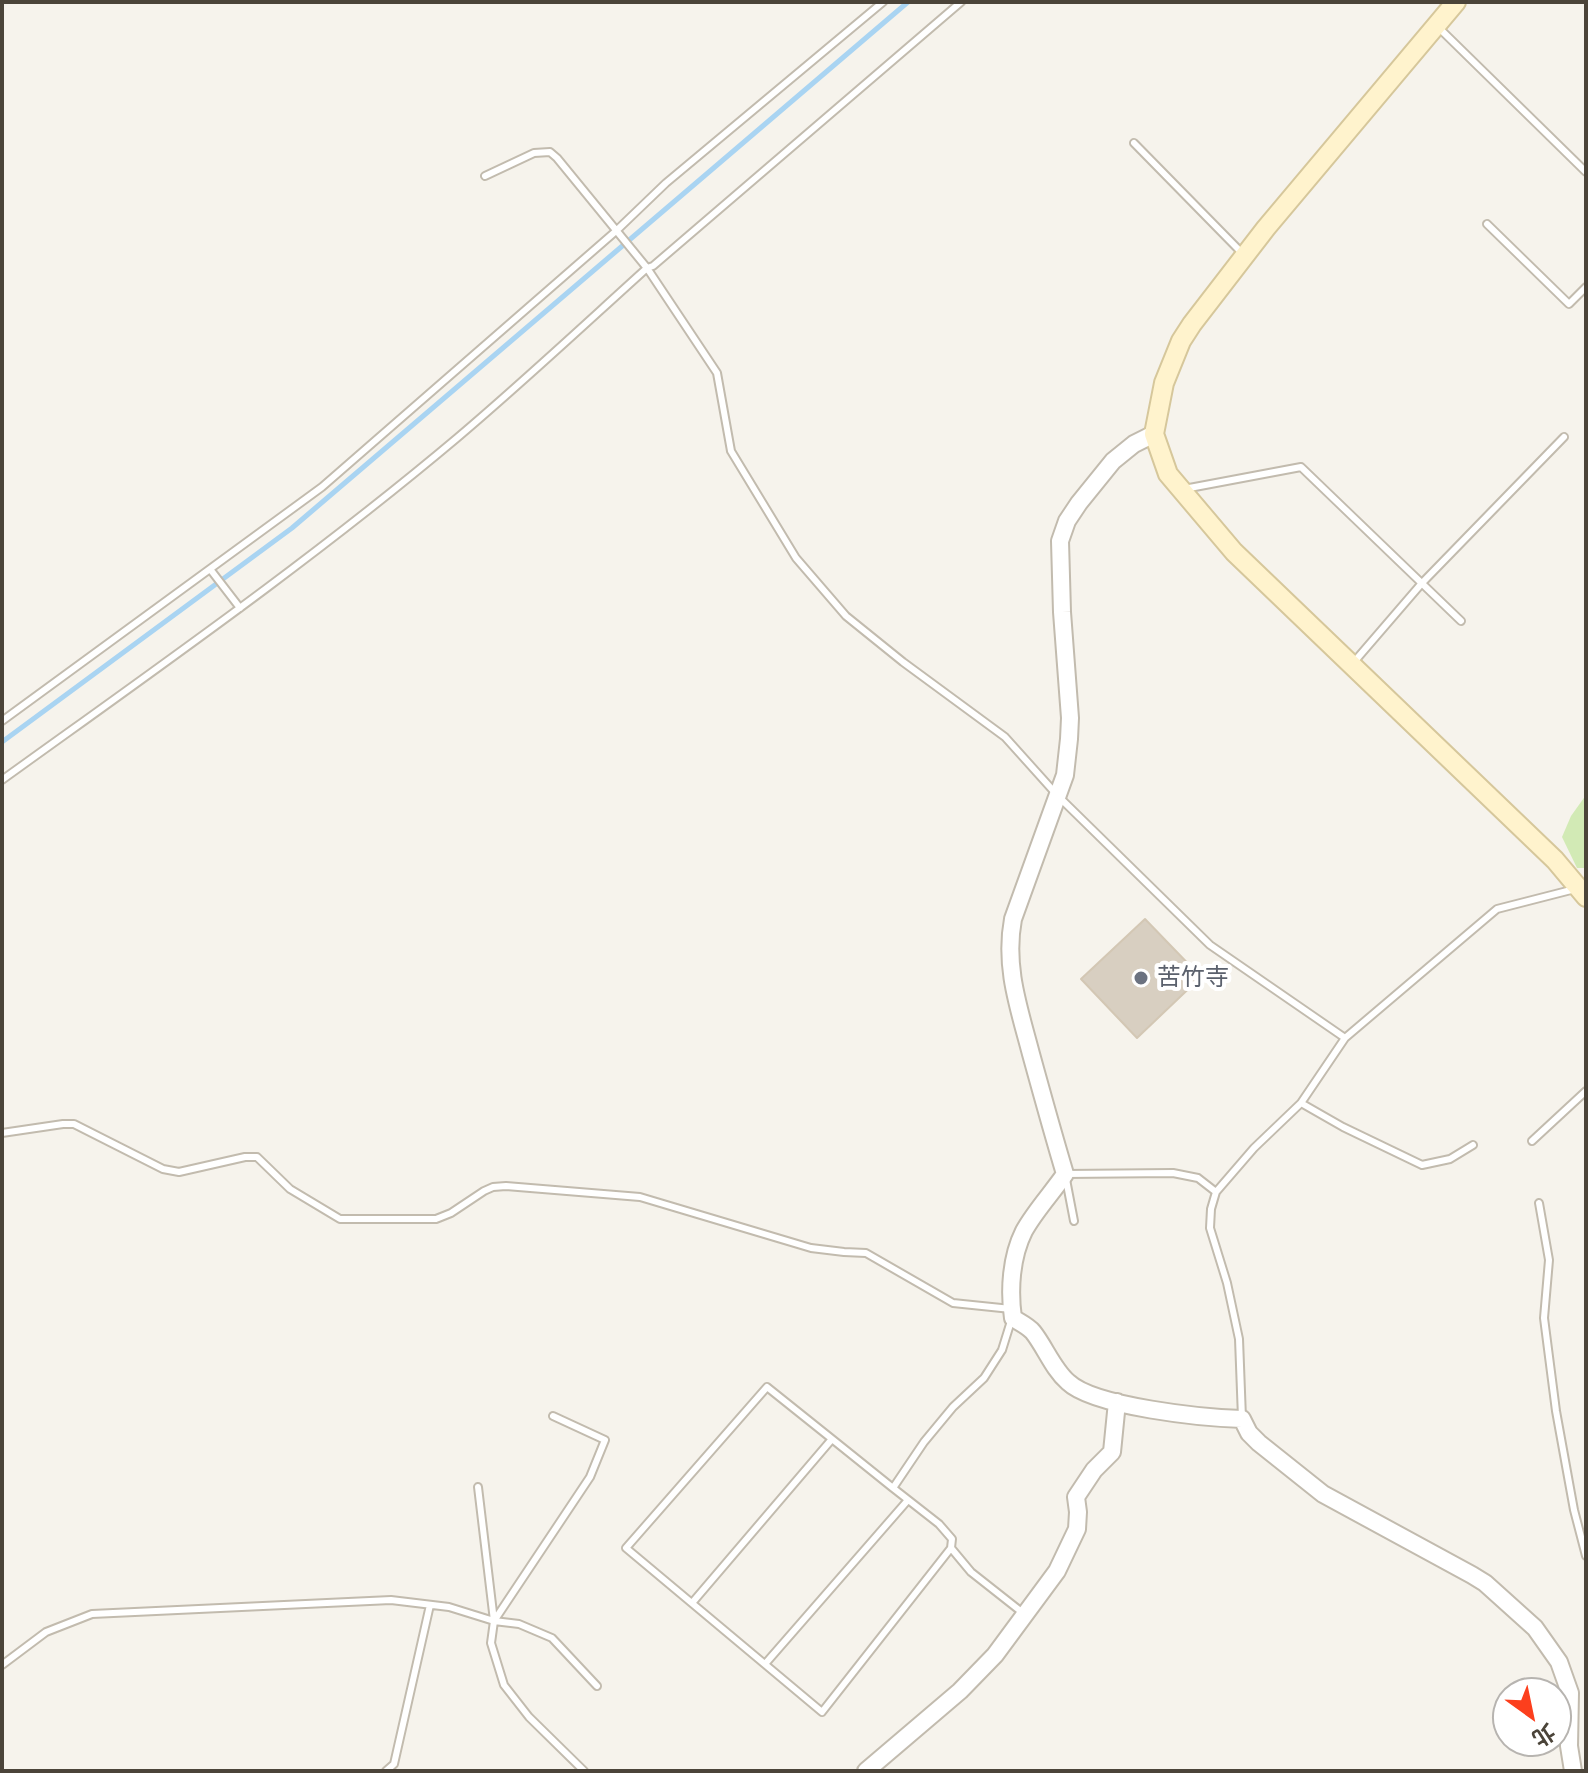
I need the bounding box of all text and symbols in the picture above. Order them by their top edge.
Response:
place label: 苦竹寺 [1157,964,1229,992]
marker: 苦竹寺 [1132,969,1150,987]
north arrow [1492,1677,1572,1757]
text: 北 [1527,1718,1561,1754]

